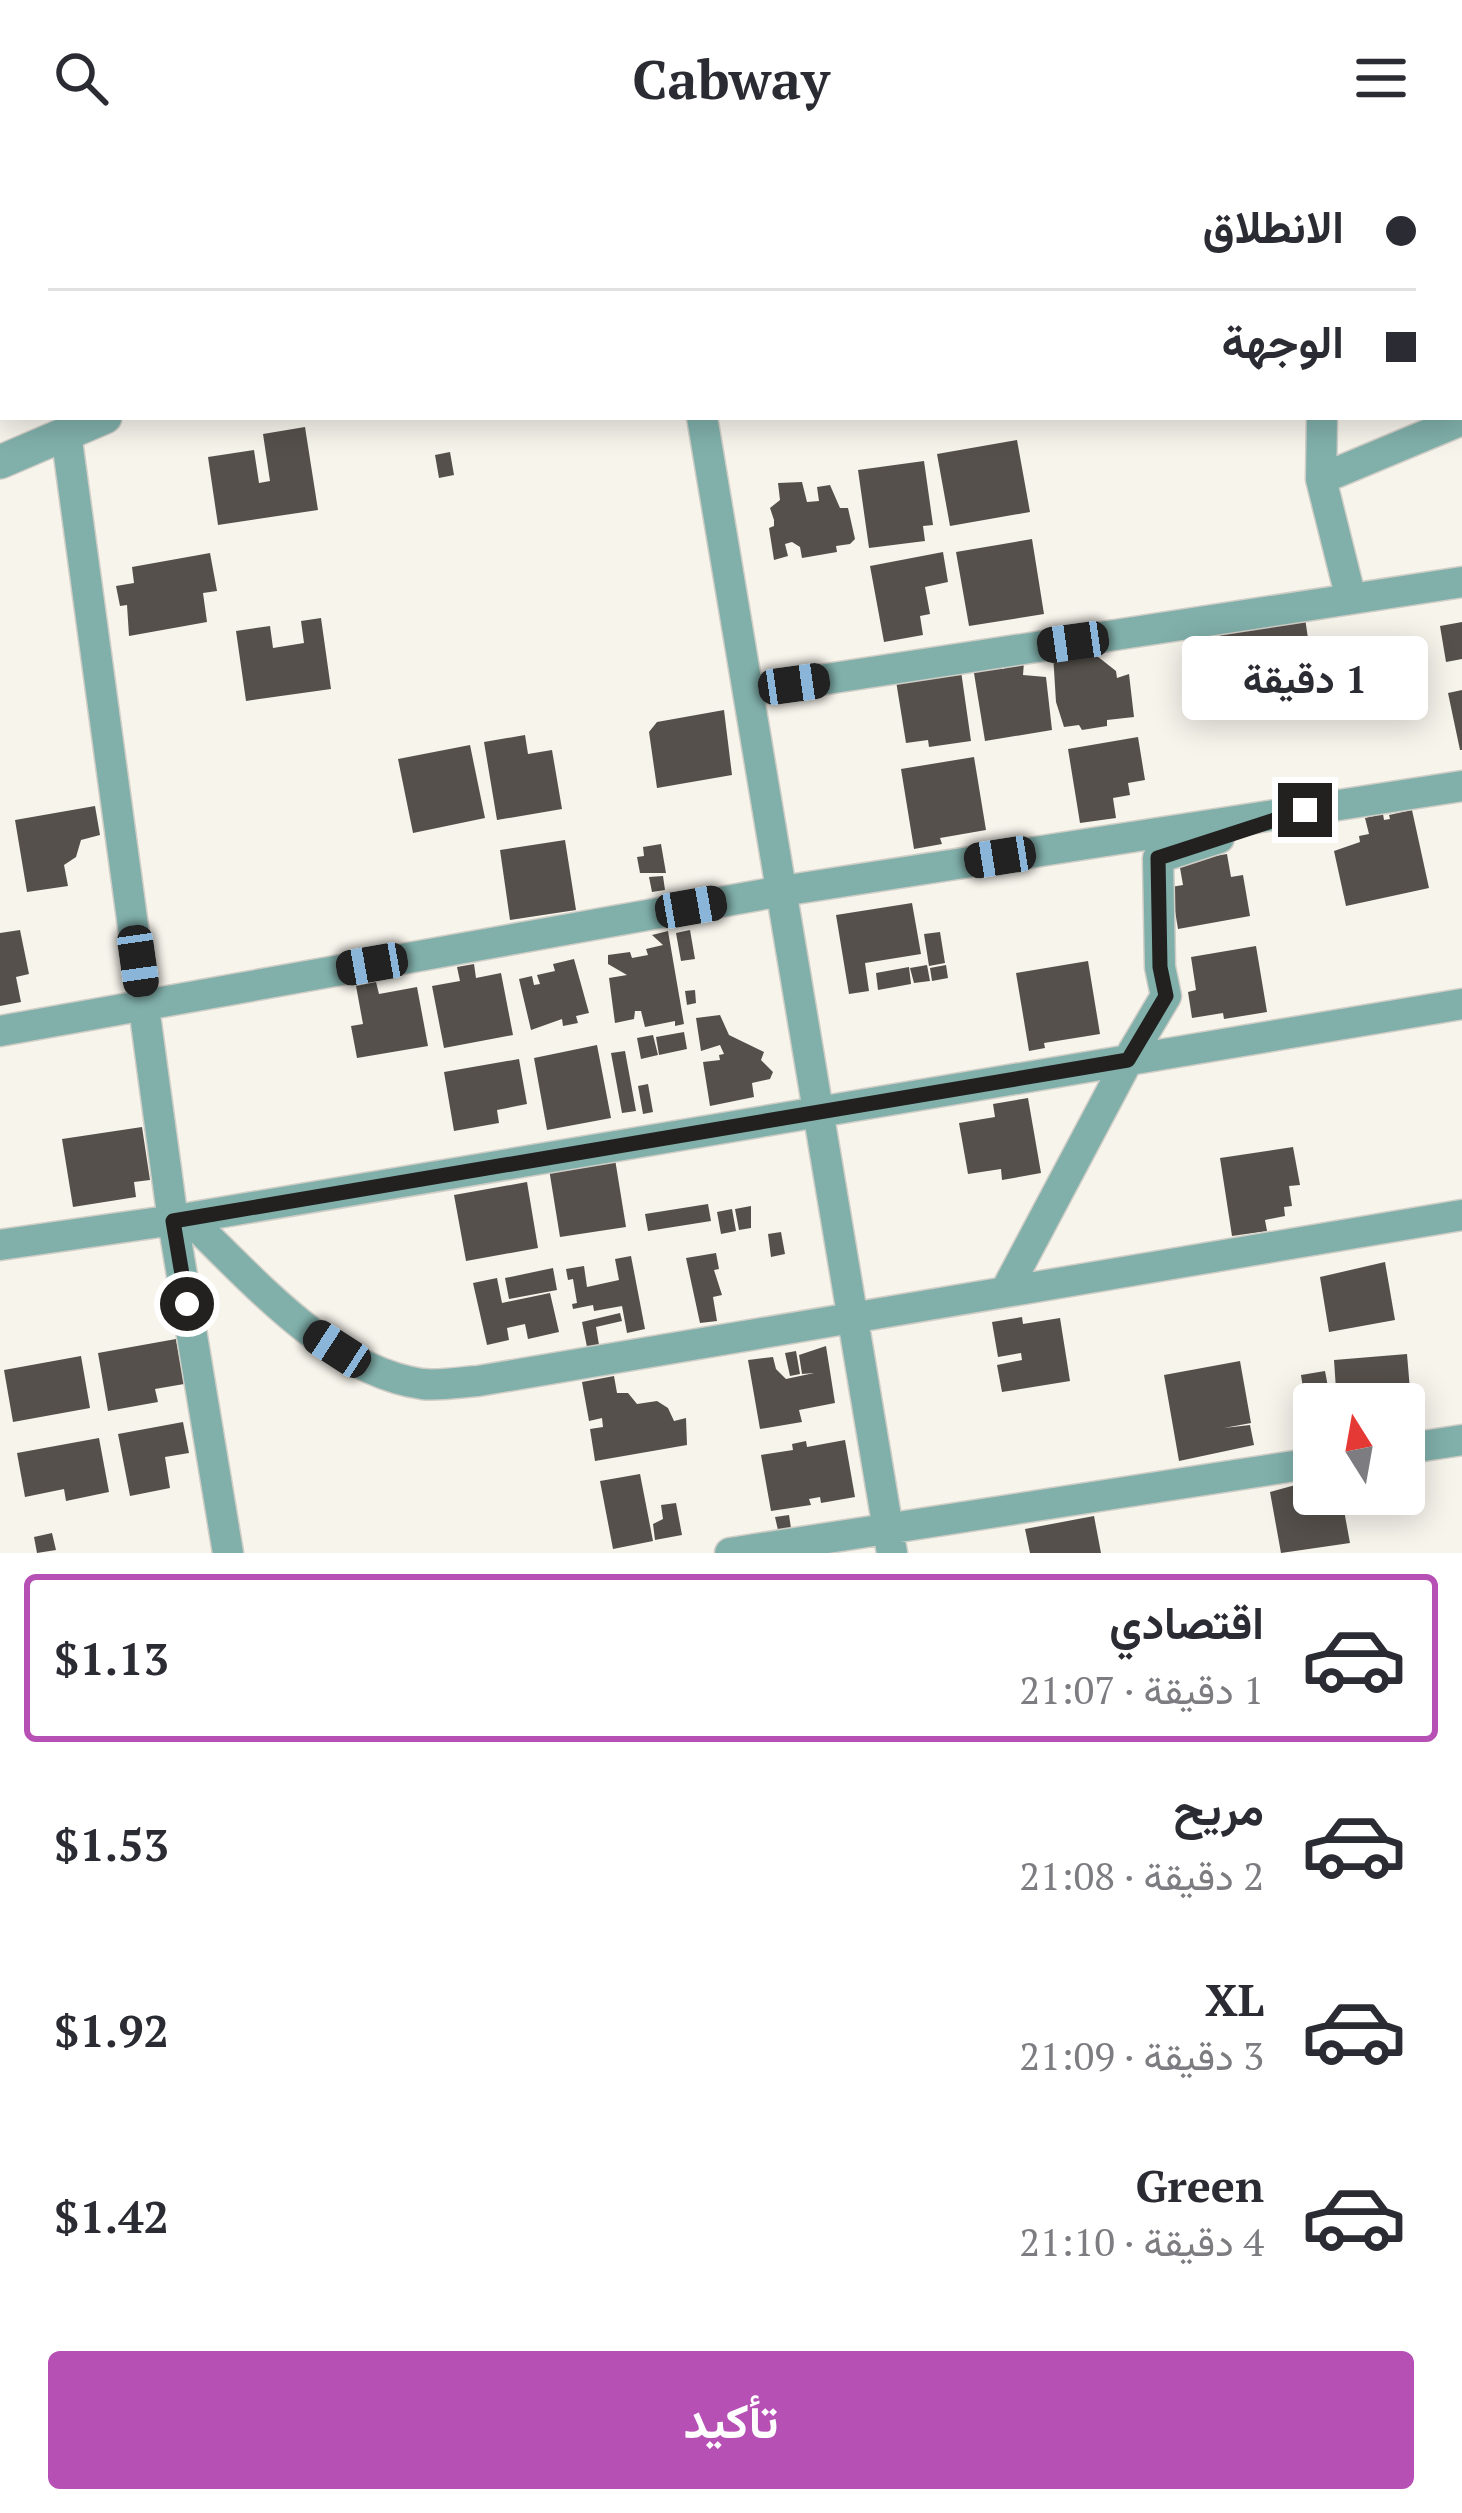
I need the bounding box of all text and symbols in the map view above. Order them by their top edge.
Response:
text: Cabway [632,43,830,114]
icon: search [48,45,114,111]
icon: menu [1348,45,1414,111]
text: الانطلاق [1203,196,1344,256]
text: الوجهة [1222,311,1344,371]
car [1035,619,1111,665]
callout: 1 دقيقة [1182,636,1428,720]
text: 1 دقيقة [1243,652,1367,704]
car [756,661,832,707]
route end [1278,783,1332,837]
car [962,834,1038,880]
car [652,883,730,931]
car [115,923,161,999]
car [333,940,411,988]
route start [160,1277,214,1331]
car [297,1314,377,1384]
north arrow [1293,1383,1425,1515]
map controls [1293,1383,1425,1515]
text: اقتصادي [1109,1592,1264,1652]
icon: car [1300,1604,1408,1712]
text: $1.13 [54,1628,169,1688]
text: 1 دقيقة · 21:07 [1019,1663,1264,1715]
text: مريح [1173,1778,1264,1838]
icon: car [1300,1790,1408,1898]
text: $1.53 [54,1814,169,1874]
text: 2 دقيقة · 21:08 [1019,1849,1264,1901]
text: XL [1205,1969,1264,2029]
icon: car [1300,1976,1408,2084]
text: $1.92 [54,2000,169,2060]
text: 3 دقيقة · 21:09 [1019,2029,1264,2081]
text: Green [1135,2155,1264,2215]
icon: car [1300,2162,1408,2270]
text: $1.42 [54,2186,169,2246]
text: 4 دقيقة · 21:10 [1019,2215,1264,2267]
button: تأكيد [48,2351,1414,2489]

